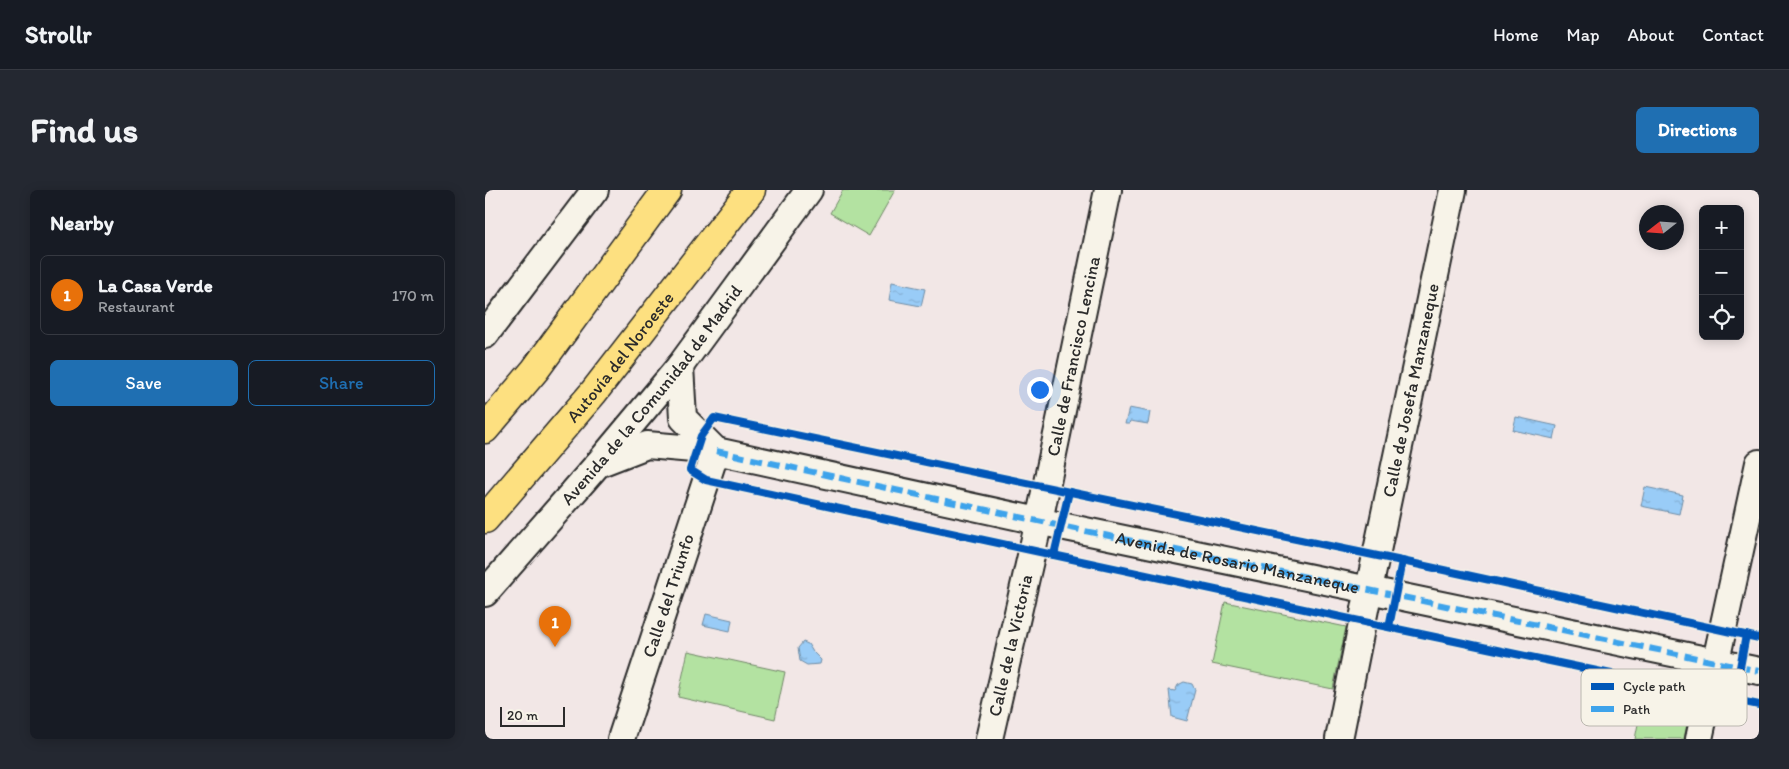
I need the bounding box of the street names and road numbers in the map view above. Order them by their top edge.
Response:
street label: Calle de Francisco Lencina [1042,253,1105,458]
street label: Avenida de la Comunidad de Madrid [556,280,747,509]
street label: Calle de Josefa Manzaneque [1378,281,1444,499]
street label: Autovía del Noroeste [562,287,679,427]
street label: Avenida de Rosario Manzaneque [1114,527,1361,599]
street label: Calle del Triunfo [638,531,699,660]
street label: Calle de la Victoria [984,572,1037,719]

